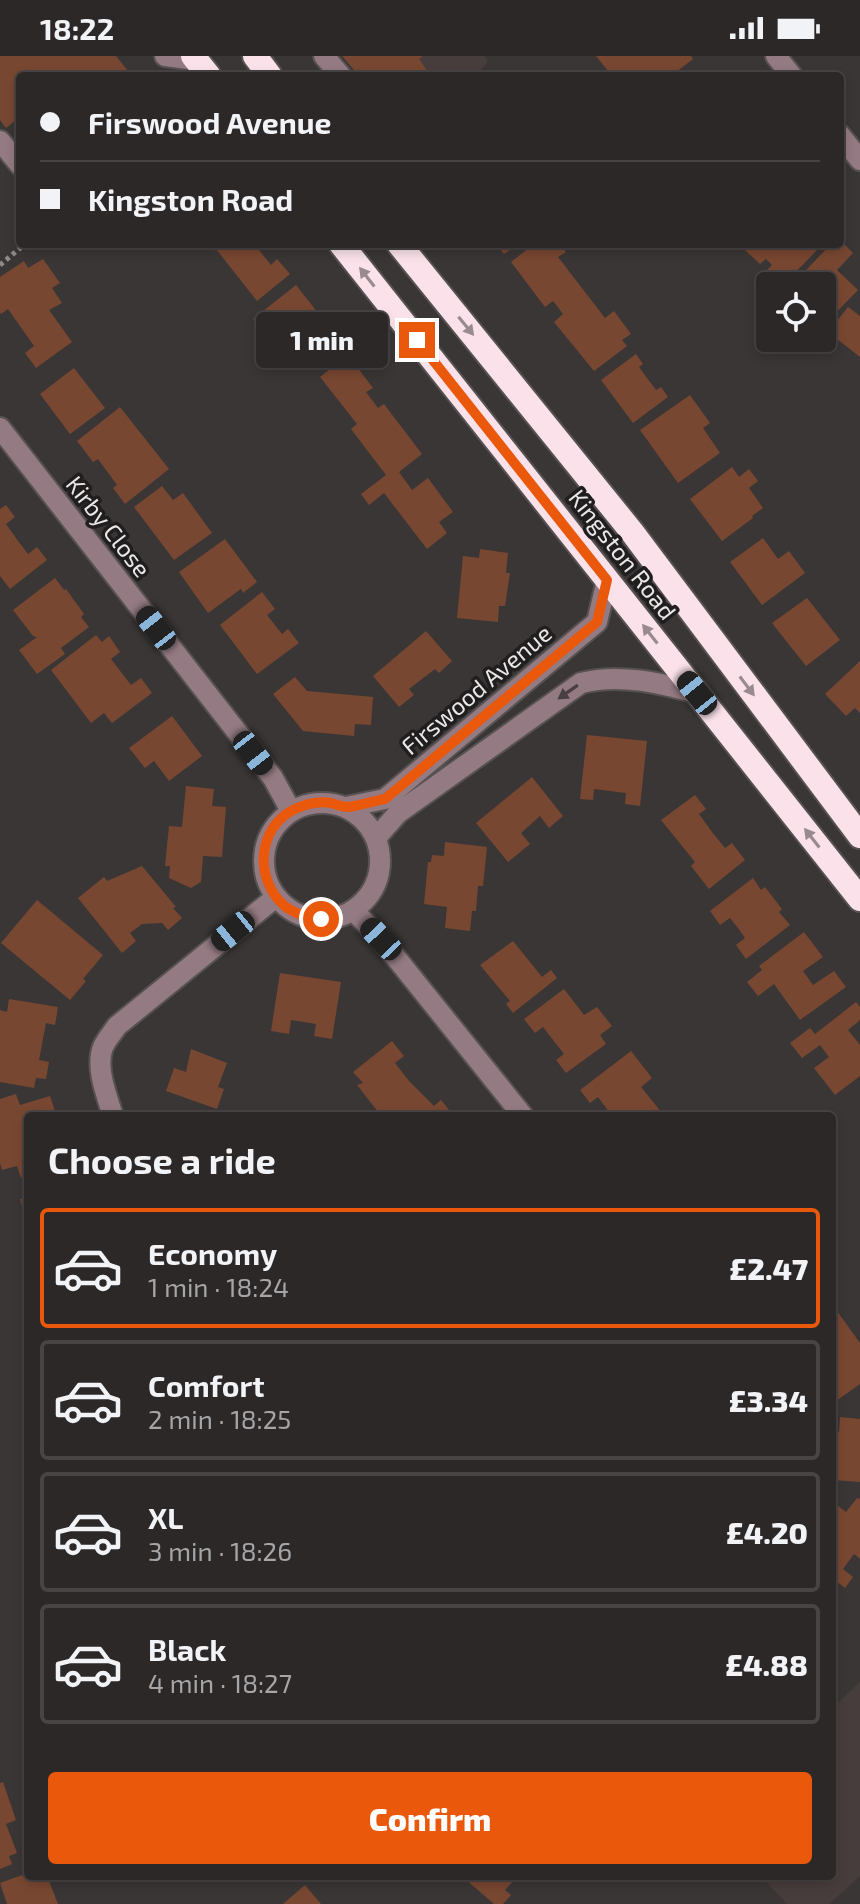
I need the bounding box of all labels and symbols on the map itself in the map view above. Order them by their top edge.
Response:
one-way arrow [359,267,376,287]
callout: 1 min [257,312,389,368]
one-way arrow [457,316,474,336]
route end [399,322,435,358]
street label: Kirby Close [61,470,157,582]
street label: Kingston Road [563,483,683,625]
car [132,602,180,654]
street label: Firswood Avenue [395,618,557,760]
one-way arrow [642,624,659,644]
car [673,667,721,719]
one-way arrow [738,675,754,696]
one-way arrow [558,684,579,699]
car [229,727,277,779]
one-way arrow [805,827,821,848]
route start [303,901,339,937]
car [207,907,259,955]
car [356,913,406,965]

